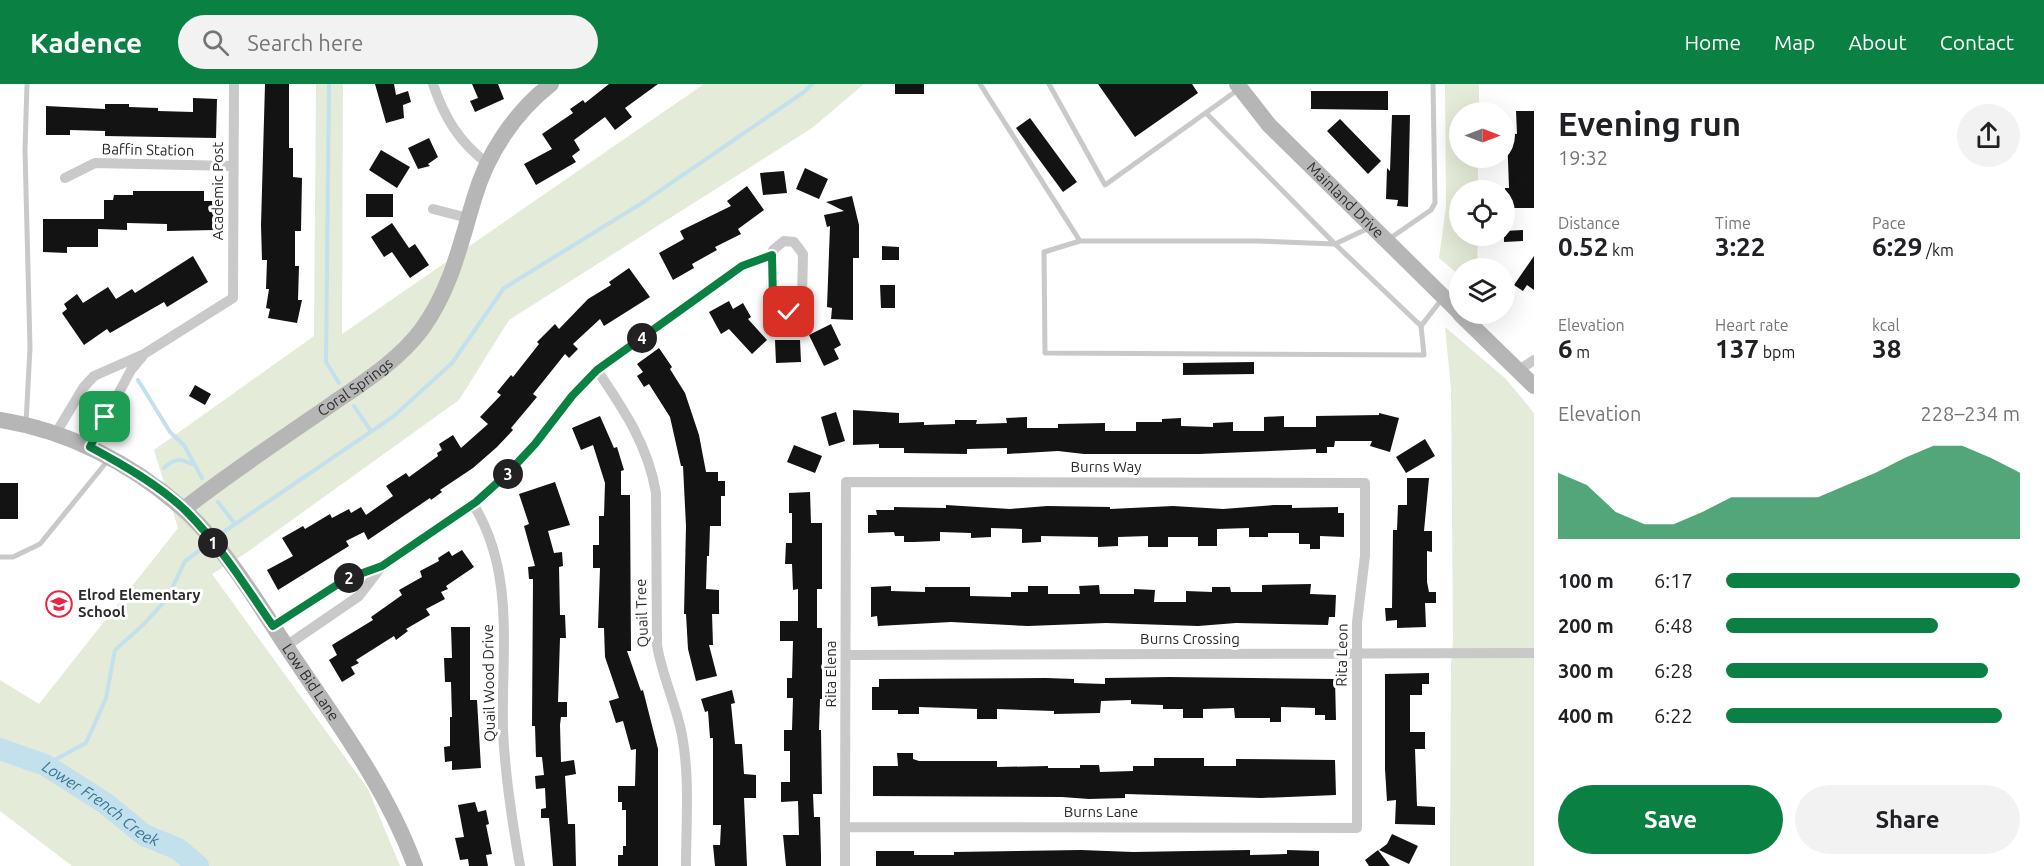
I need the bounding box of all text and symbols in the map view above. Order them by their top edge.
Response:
search box [178,15,598,69]
icon: search [199,26,232,59]
text: Kadence [30,27,142,58]
text: Search here [247,30,364,55]
text: Home [1684,30,1741,54]
text: Map [1774,30,1815,54]
text: About [1848,30,1907,54]
text: Contact [1940,30,2014,54]
north arrow [1449,102,1515,168]
map controls [1449,102,1515,324]
button: share [1957,104,2020,167]
text: Evening run [1558,105,1741,142]
street label: Baffin Station [102,140,194,159]
street label: Academic Post [209,142,226,240]
text: 19:32 [1558,146,1608,169]
street label: Mainland Drive [1304,158,1388,241]
button: locate [1449,180,1515,246]
text: Distance [1558,214,1620,232]
text: Time [1715,214,1751,232]
text: Pace [1872,214,1906,232]
text: 0.52 [1558,232,1608,261]
text: 3:22 [1715,232,1765,261]
text: 6:29 [1872,232,1922,261]
text: km [1608,241,1634,259]
text: /km [1922,241,1954,259]
button: layers [1449,258,1515,324]
pin [763,286,814,337]
icon: check [772,295,805,328]
text: Elevation [1558,316,1625,334]
text: Heart rate [1715,316,1789,334]
text: kcal [1872,316,1900,334]
pin: 4 [627,323,657,353]
text: 4 [637,329,647,347]
text: 6 [1558,334,1573,363]
text: 137 [1715,334,1759,363]
text: 38 [1872,334,1901,363]
text: m [1573,343,1590,361]
text: bpm [1759,343,1795,361]
street label: Coral Springs [314,354,396,419]
pin [79,391,130,442]
icon: arrive [88,400,121,433]
text: Elevation [1558,402,1641,425]
text: 228–234 m [1921,402,2020,425]
street label: Burns Way [1071,458,1141,475]
pin: 3 [493,459,523,489]
text: 3 [503,465,513,483]
pin: 1 [198,528,228,558]
text: 1 [208,534,218,552]
pin: 2 [334,563,364,593]
text: 2 [344,569,354,587]
text: 100 m [1558,569,1614,592]
text: 6:17 [1654,569,1693,592]
street label: Quail Tree [632,578,651,648]
place label: Elrod Elementary School [78,586,201,620]
school or university icon: Elrod Elementary School [44,589,74,619]
text: 200 m [1558,614,1614,637]
text: 6:48 [1654,614,1693,637]
street label: Rita Leon [1332,623,1351,687]
street label: Quail Wood Drive [479,624,498,742]
street label: Burns Crossing [1140,630,1240,647]
street label: Low Bid Lane [279,640,343,724]
street label: Rita Elena [822,641,839,707]
text: 300 m [1558,659,1614,682]
text: 6:28 [1654,659,1693,682]
text: 400 m [1558,704,1614,727]
text: 6:22 [1654,704,1693,727]
water label: Lower French Creek [39,757,163,850]
button: Save [1558,785,1783,854]
button: Share [1795,785,2020,854]
street label: Burns Lane [1064,803,1138,820]

